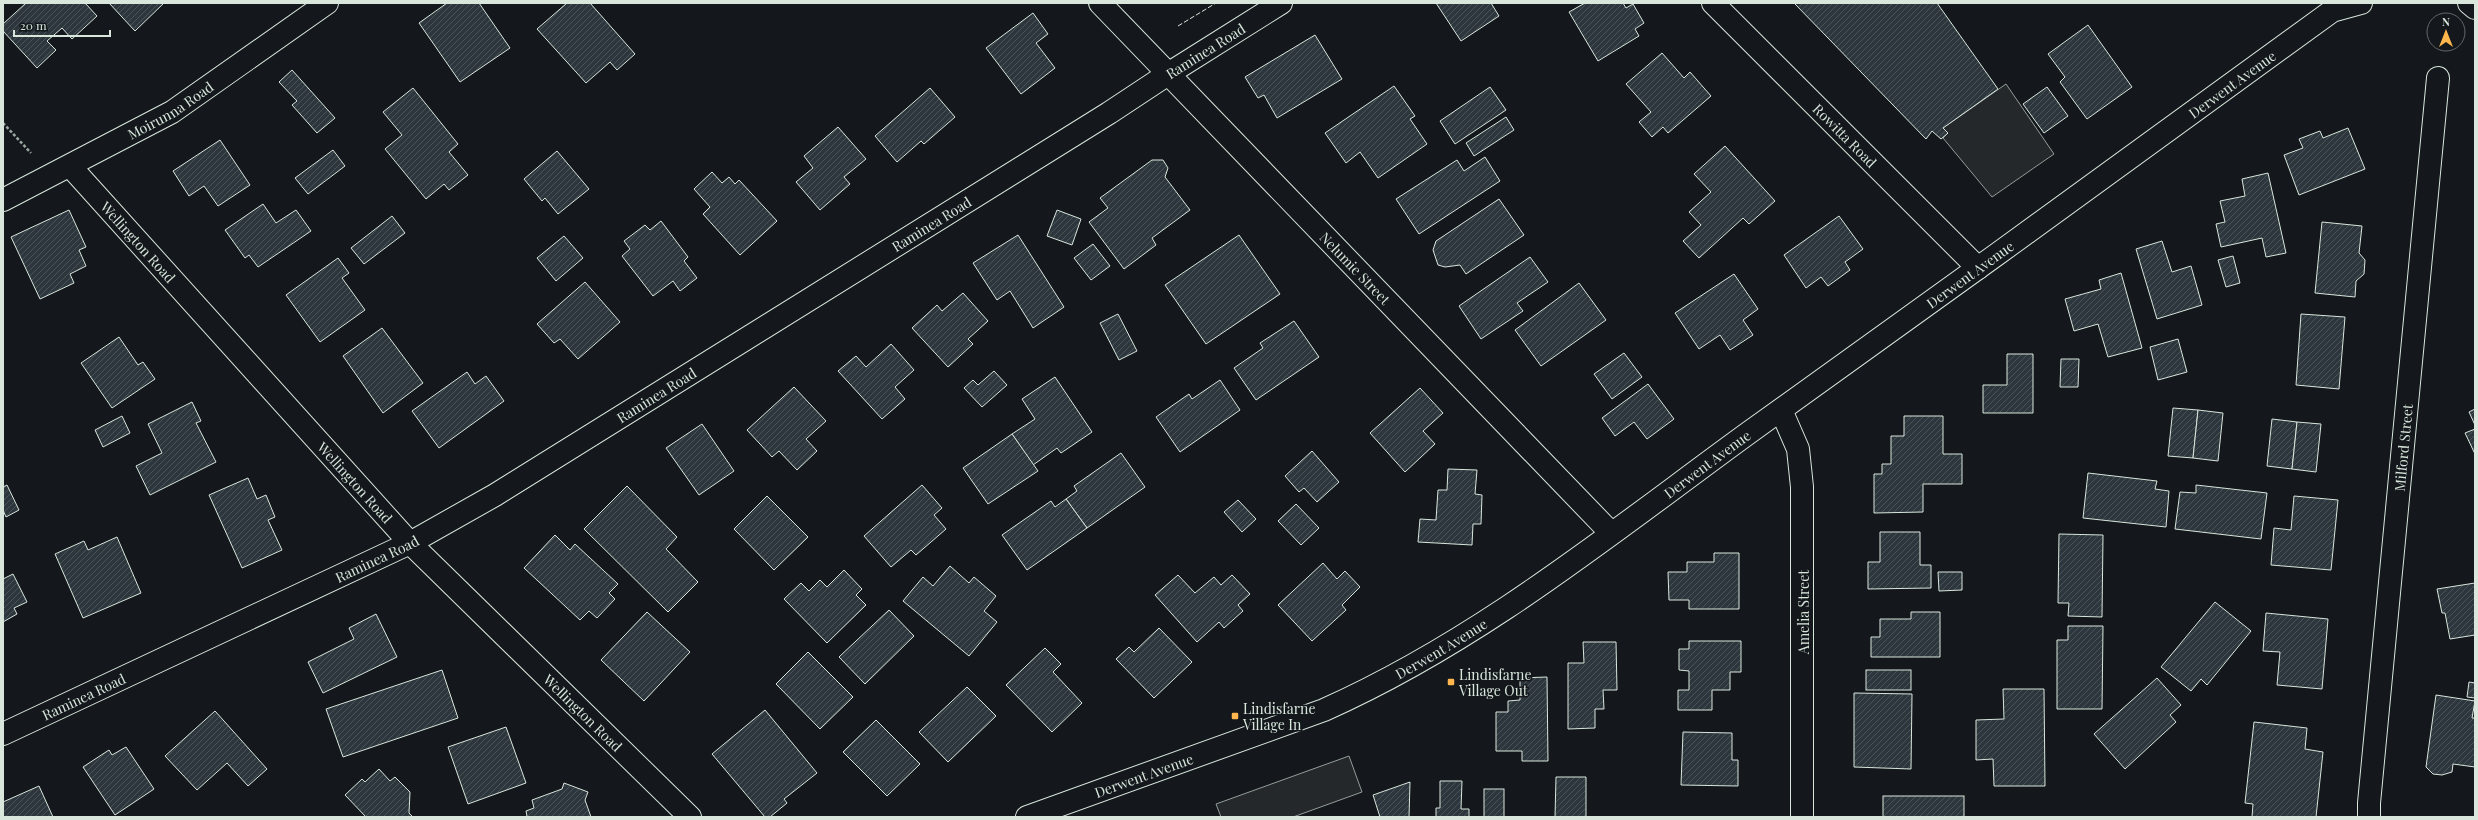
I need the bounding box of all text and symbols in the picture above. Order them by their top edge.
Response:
scale bar [14,12,110,38]
north arrow [2426,12,2466,52]
text: N [2442,14,2450,29]
text: 20 m [20,17,47,33]
street label: Raminea Road [1162,19,1248,83]
street label: Derwent Avenue [2184,46,2279,122]
street label: Moirunna Road [124,77,217,143]
street label: Rowitta Road [1809,99,1881,171]
street label: Raminea Road [888,192,975,255]
street label: Wellington Road [96,196,180,286]
street label: Nelumie Street [1316,228,1395,309]
street label: Derwent Avenue [1922,236,2017,312]
street label: Raminea Road [613,363,699,427]
street label: Milford Street [2389,402,2417,492]
street label: Derwent Avenue [1660,425,1754,502]
street label: Wellington Road [313,437,397,527]
street label: Raminea Road [332,531,422,586]
street label: Amelia Street [1794,569,1813,655]
street label: Derwent Avenue [1392,614,1490,683]
place label: Lindisfarne Village Out [1458,665,1531,700]
street label: Raminea Road [39,668,128,724]
street label: Wellington Road [539,669,627,755]
marker: Lindisfarne Village Out [1446,677,1456,687]
place label: Lindisfarne Village In [1242,699,1315,734]
marker: Lindisfarne Village In [1230,711,1240,721]
street label: Derwent Avenue [1092,748,1196,801]

